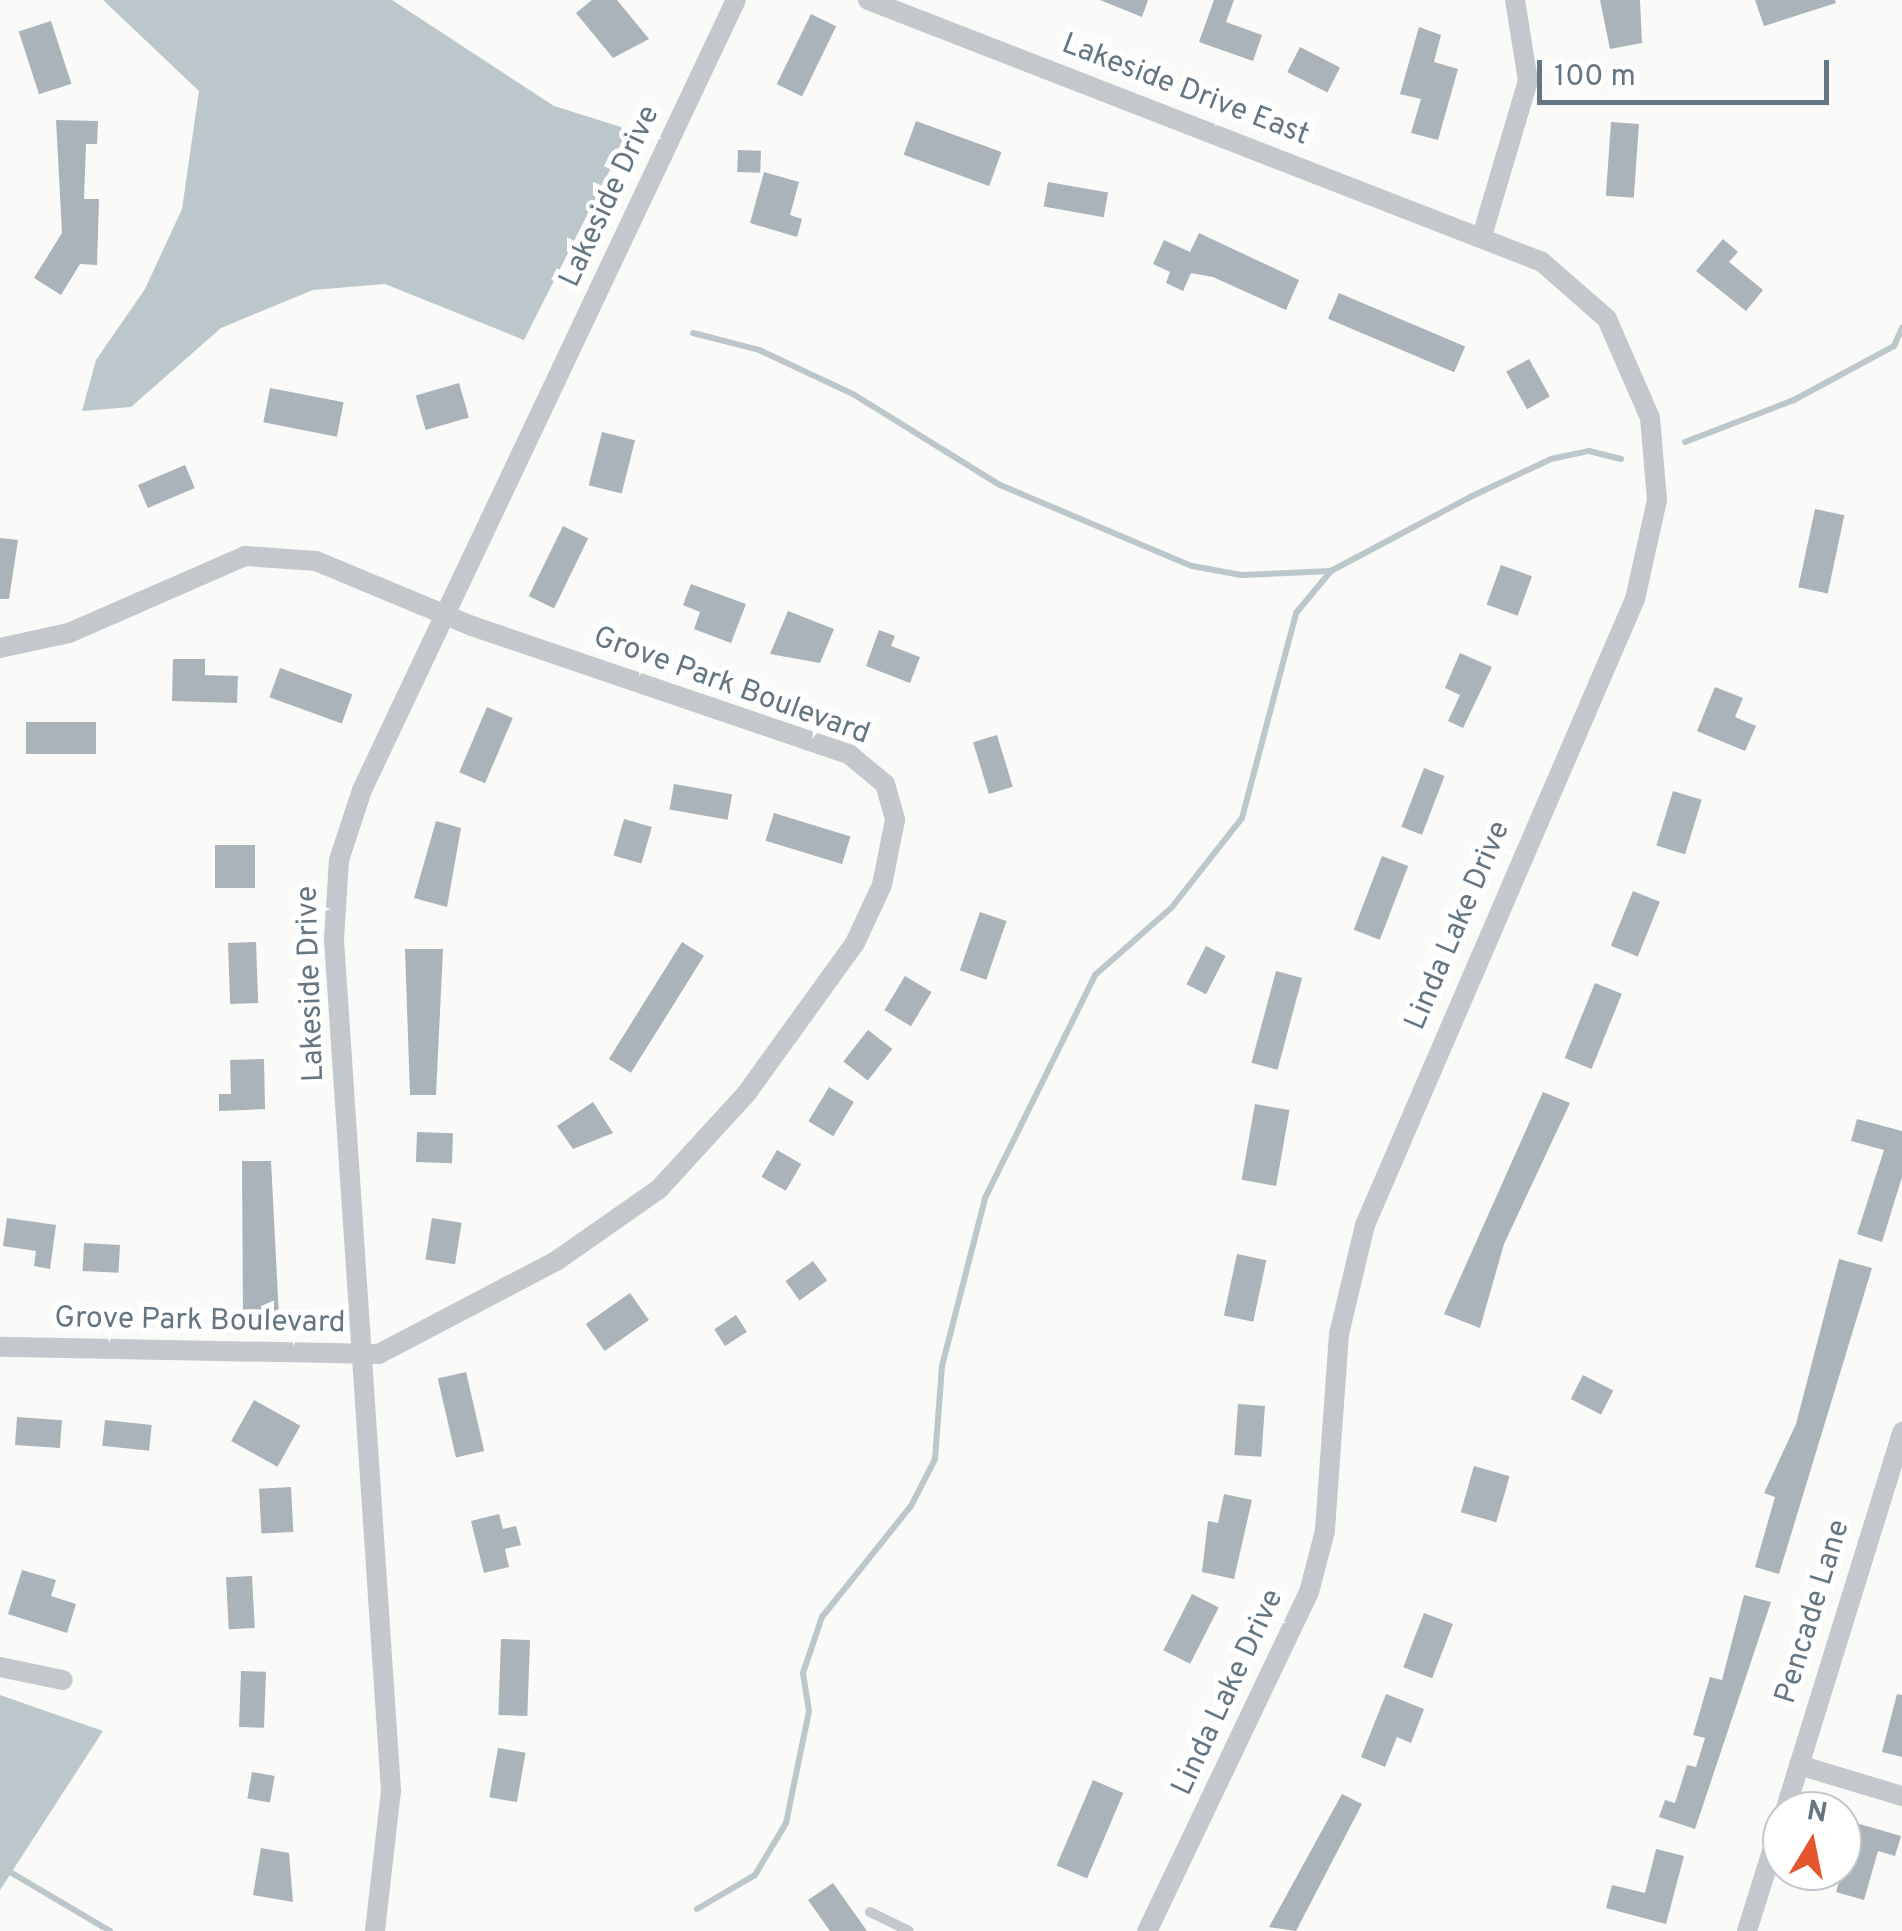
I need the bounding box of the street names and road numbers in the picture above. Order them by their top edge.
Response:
street label: Lakeside Drive East [1056,27,1314,155]
street label: Lakeside Drive [553,100,669,294]
street label: Grove Park Boulevard [588,620,874,754]
street label: Linda Lake Drive [1399,816,1519,1036]
street label: Lakeside Drive [291,885,333,1083]
street label: Grove Park Boulevard [54,1301,346,1343]
street label: Pencade Lane [1769,1516,1859,1708]
street label: Linda Lake Drive [1166,1584,1292,1802]

